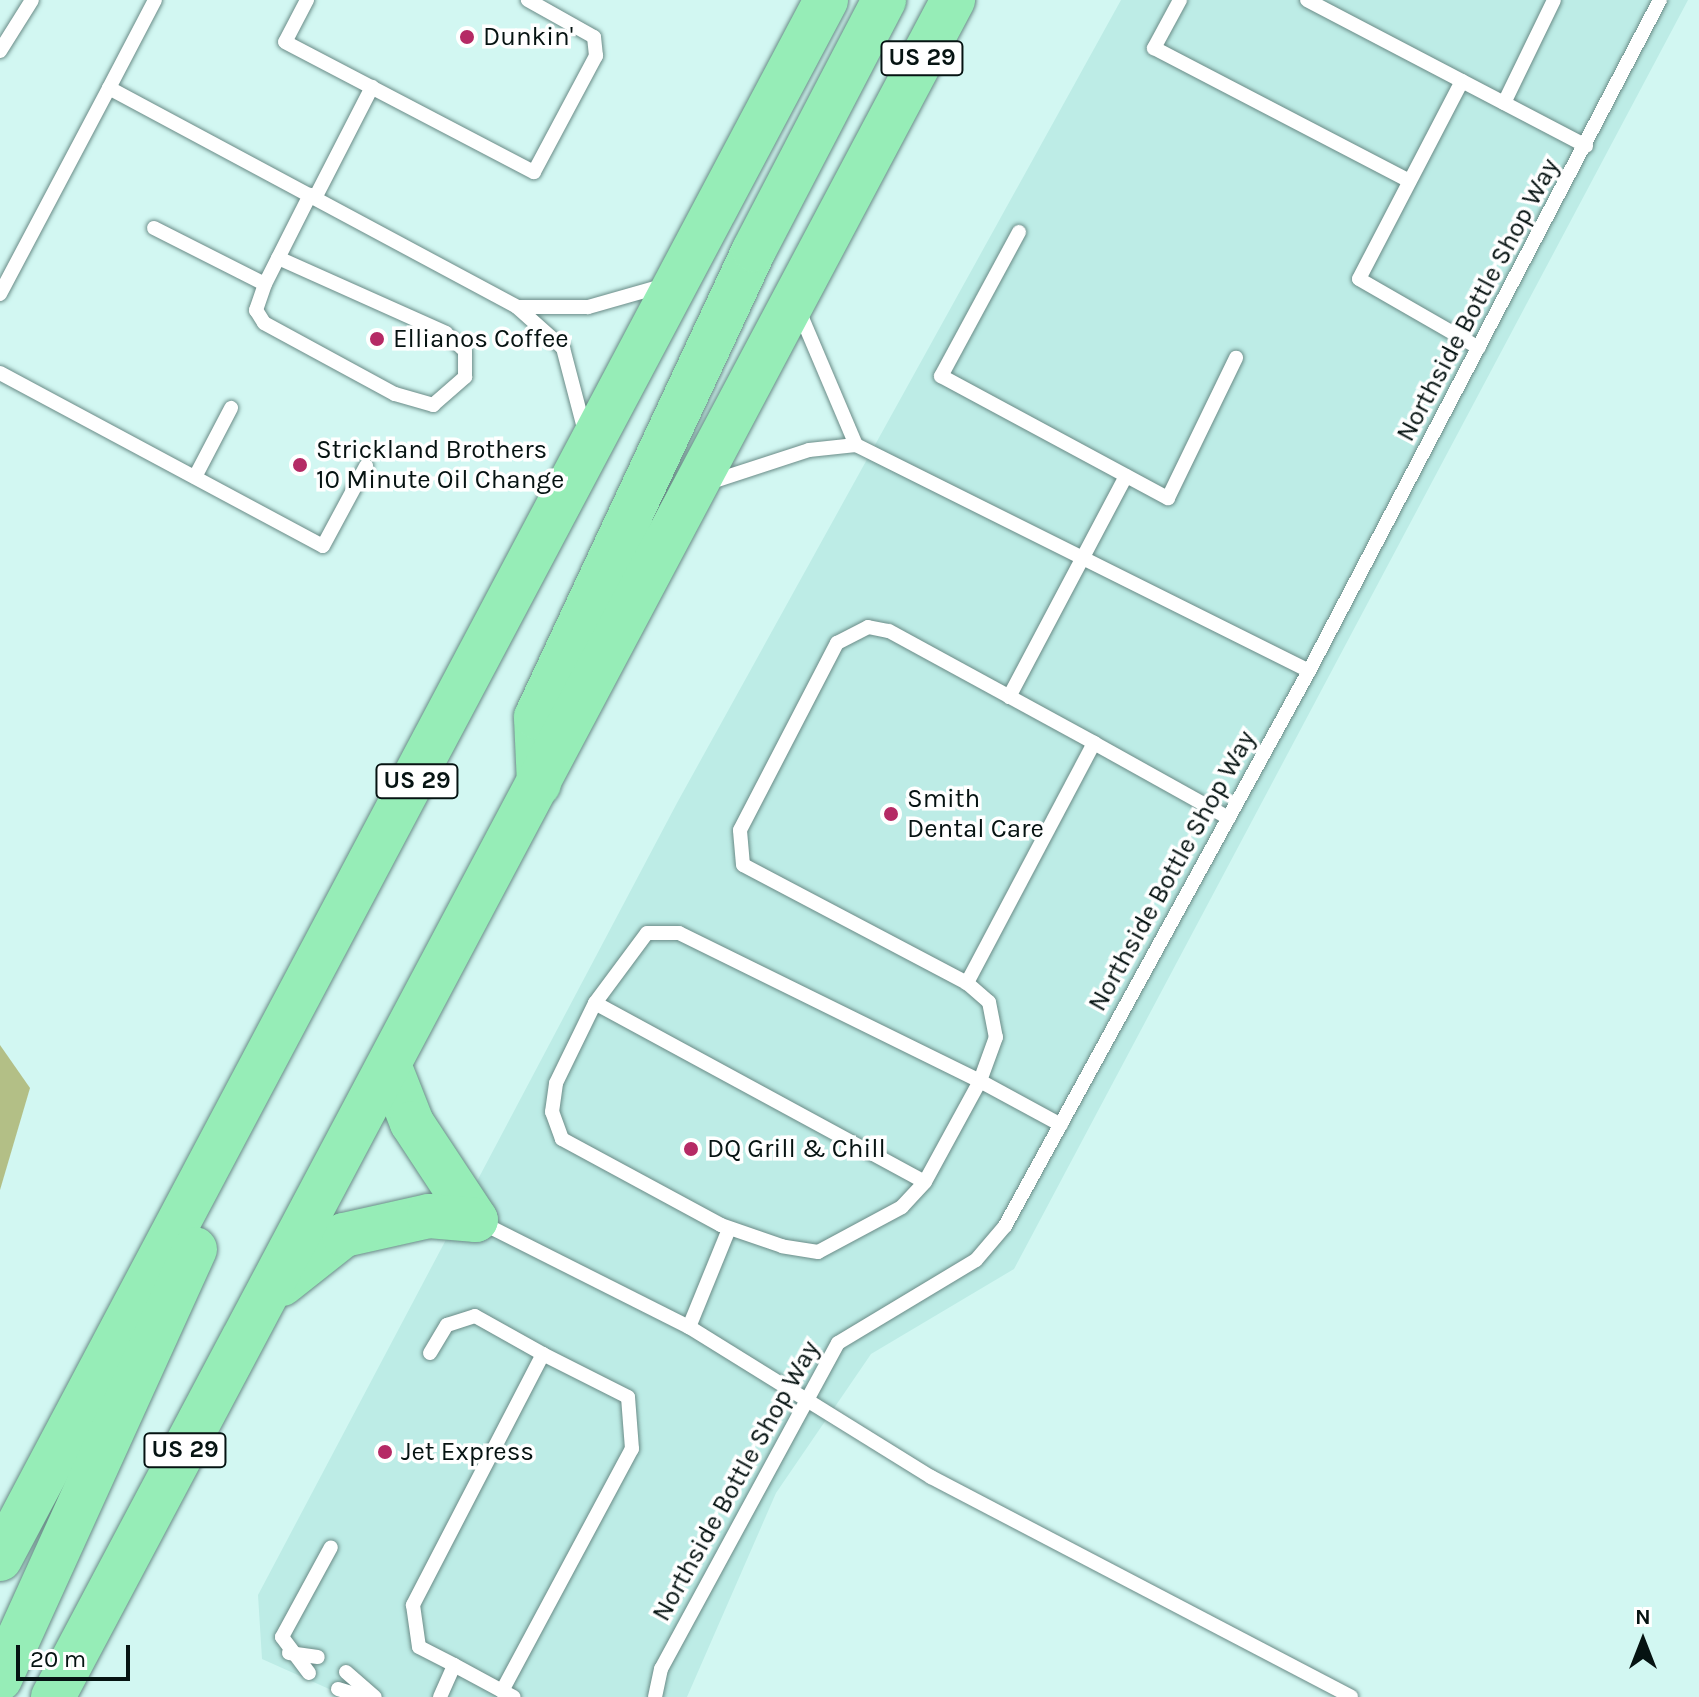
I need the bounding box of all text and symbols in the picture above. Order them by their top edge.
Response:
place label: Dunkin' [483,21,573,53]
marker: Dunkin' [458,28,476,46]
road number: US 29 [880,38,964,78]
street label: Northside Bottle Shop Way [1390,153,1566,447]
place label: Ellianos Coffee [393,323,569,355]
marker: Ellianos Coffee [368,330,386,348]
place label: Strickland Brothers 10 Minute Oil Change [316,434,564,496]
marker: Strickland Brothers 10 Minute Oil Change [291,456,309,474]
street label: Northside Bottle Shop Way [1082,725,1262,1017]
road number: US 29 [375,761,459,801]
place label: Smith Dental Care [907,783,1044,844]
marker: Smith Dental Care [882,805,900,823]
place label: DQ Grill & Chill [707,1133,886,1165]
marker: DQ Grill & Chill [682,1140,700,1158]
street label: Northside Bottle Shop Way [646,1335,826,1627]
road number: US 29 [143,1430,227,1470]
place label: Jet Express [401,1436,534,1468]
marker: Jet Express [376,1443,394,1461]
north arrow [1603,1601,1683,1681]
text: N [1635,1604,1651,1630]
scale bar [20,1629,134,1679]
text: 20 m [30,1645,86,1673]

